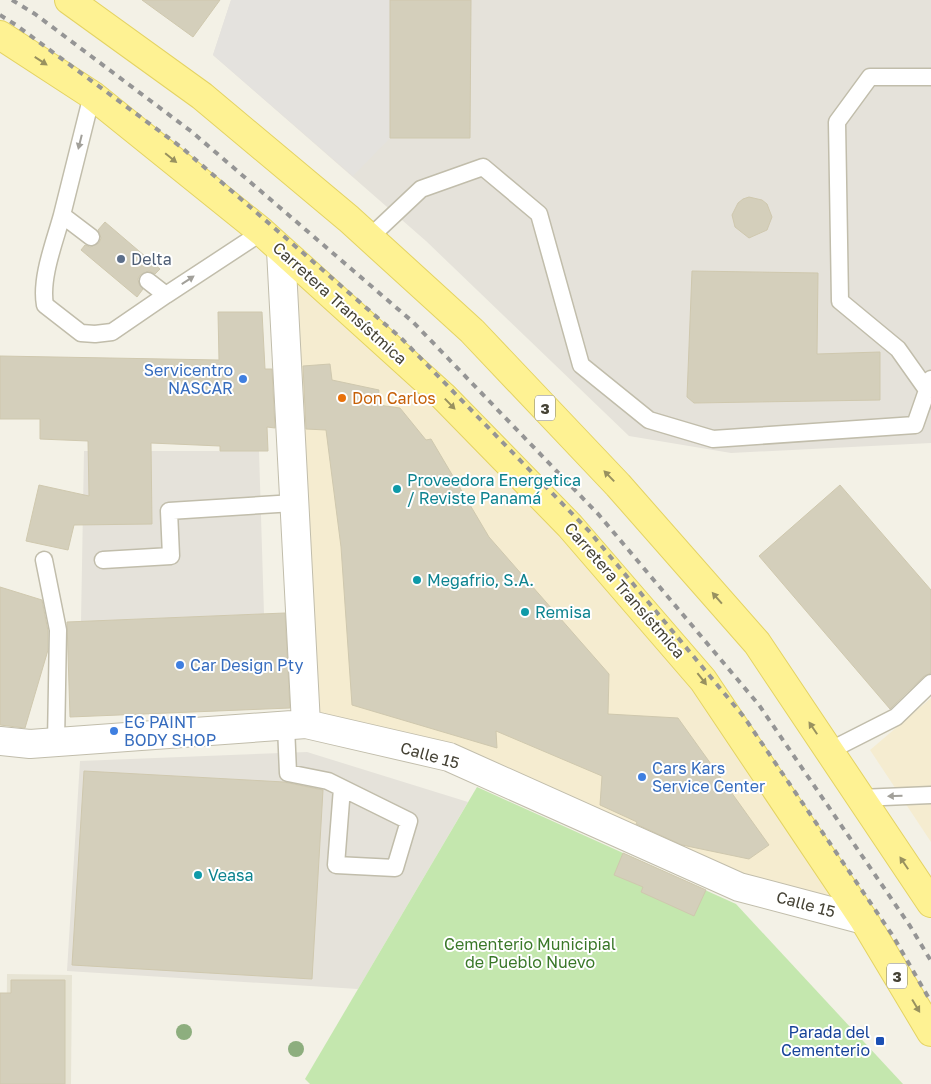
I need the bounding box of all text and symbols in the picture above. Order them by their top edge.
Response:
one-way arrow [34,56,48,66]
one-way arrow [76,134,84,149]
one-way arrow [164,153,177,164]
street label: Carretera Transístmica [269,237,411,369]
place label: Delta [131,249,172,269]
marker: Delta [115,253,127,265]
one-way arrow [181,275,195,285]
place label: Servicentro NASCAR [144,360,233,398]
marker: Servicentro NASCAR [237,373,249,385]
place label: Don Carlos [352,388,436,408]
marker: Don Carlos [336,392,348,404]
road number: 3 [535,396,555,420]
one-way arrow [444,398,456,410]
place label: Proveedora Energetica / Reviste Panamá [407,470,581,508]
one-way arrow [603,470,615,482]
marker: Proveedora Energetica / Reviste Panamá [391,483,403,495]
street label: Carretera Transístmica [560,518,690,662]
place label: Megafrio, S.A. [427,570,534,590]
marker: Megafrio, S.A. [411,574,423,586]
one-way arrow [711,591,722,604]
place label: Remisa [535,602,591,622]
marker: Remisa [519,606,531,618]
place label: Car Design Pty [190,655,303,675]
marker: Car Design Pty [174,659,186,671]
one-way arrow [696,672,707,685]
place label: EG PAINT BODY SHOP [124,712,216,750]
one-way arrow [808,721,818,735]
marker: EG PAINT BODY SHOP [108,725,120,737]
street label: Calle 15 [398,737,462,773]
place label: Cars Kars Service Center [652,758,765,796]
marker: Cars Kars Service Center [636,771,648,783]
one-way arrow [887,792,903,800]
one-way arrow [899,856,909,870]
place label: Veasa [208,865,254,885]
marker: Veasa [192,869,204,881]
street label: Calle 15 [774,887,838,921]
park label: Cementerio Municipial de Pueblo Nuevo [444,934,616,972]
road number: 3 [887,964,907,988]
one-way arrow [911,1000,920,1013]
place label: Parada del Cementerio [781,1022,870,1060]
marker: Parada del Cementerio [874,1035,886,1047]

